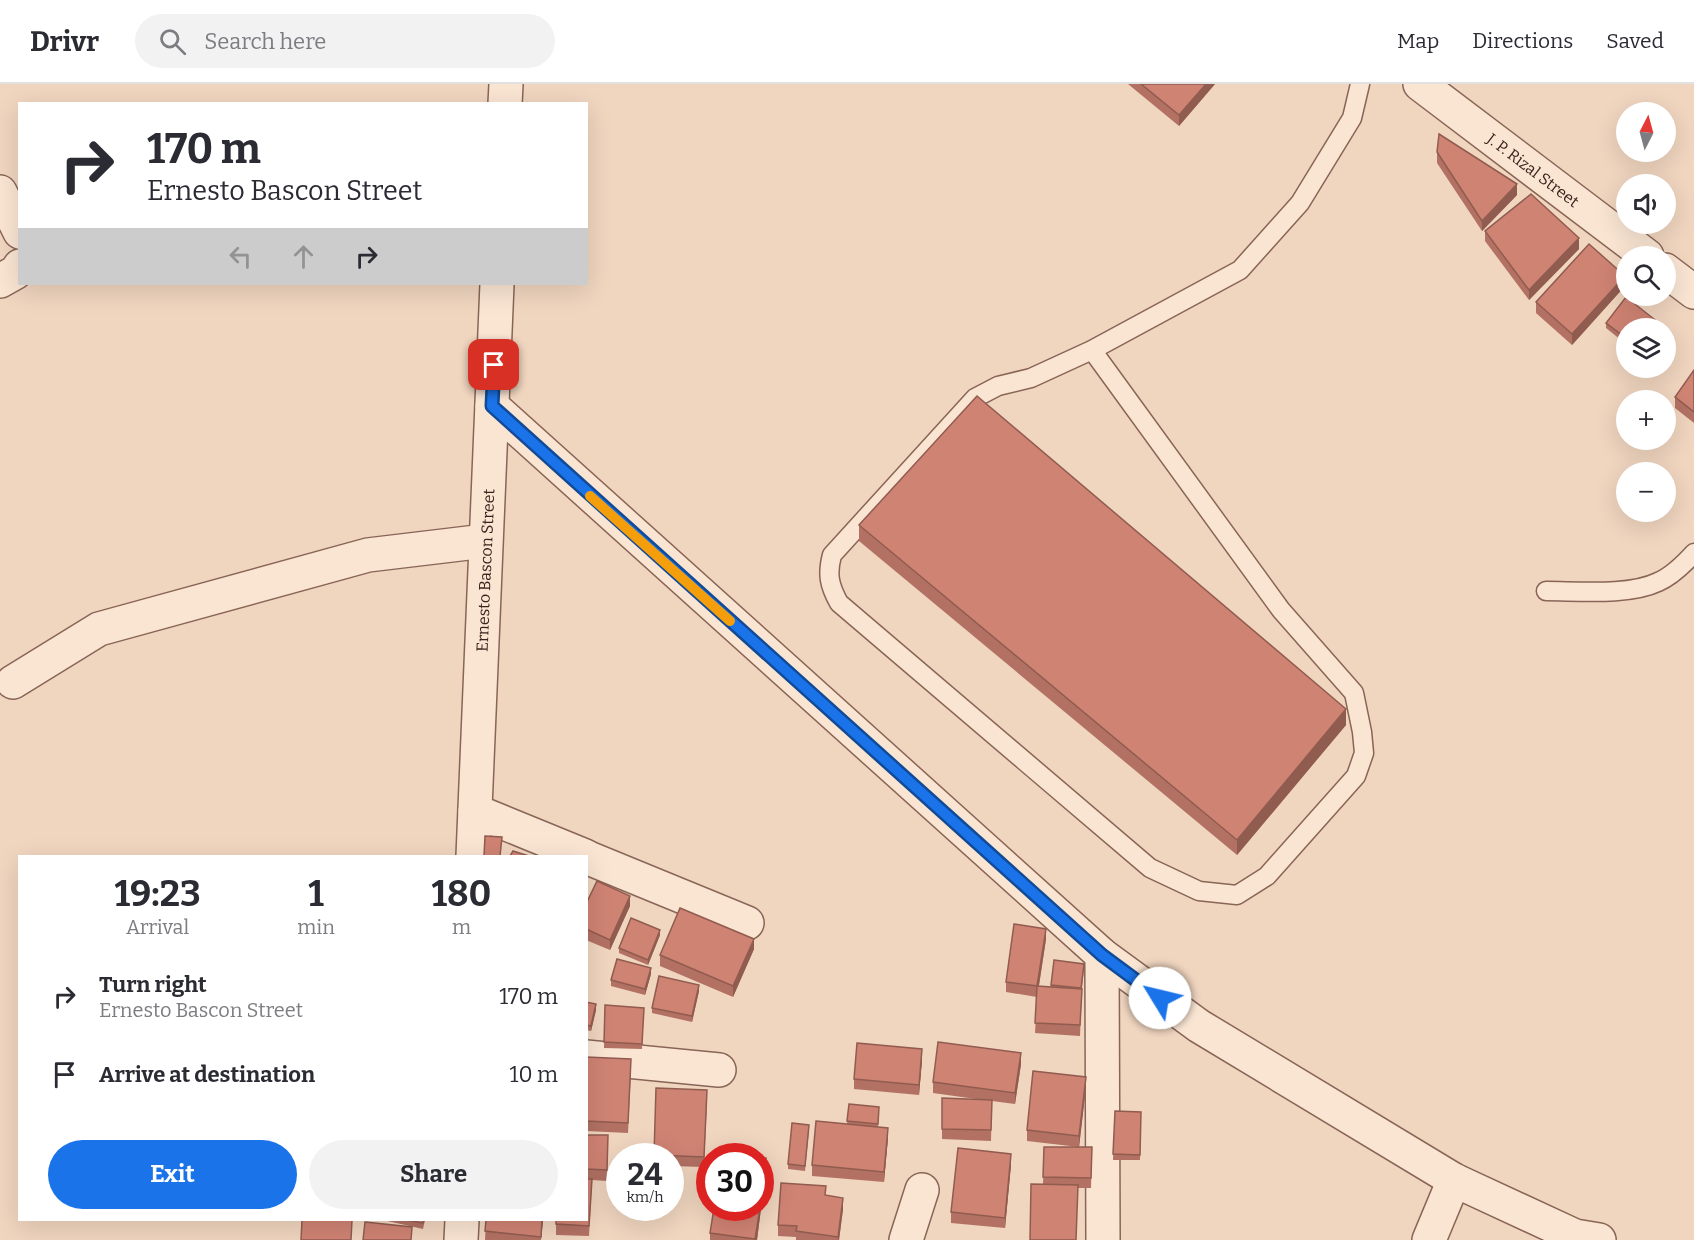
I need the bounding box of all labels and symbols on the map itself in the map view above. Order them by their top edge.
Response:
north arrow [1616,102,1676,162]
street label: J. P. Rizal Street [1483,128,1583,211]
pin [468,339,519,390]
street label: Ernesto Bascon Street [472,488,498,652]
position arrow [1128,966,1192,1030]
speed limit sign: 30 [696,1143,774,1221]

